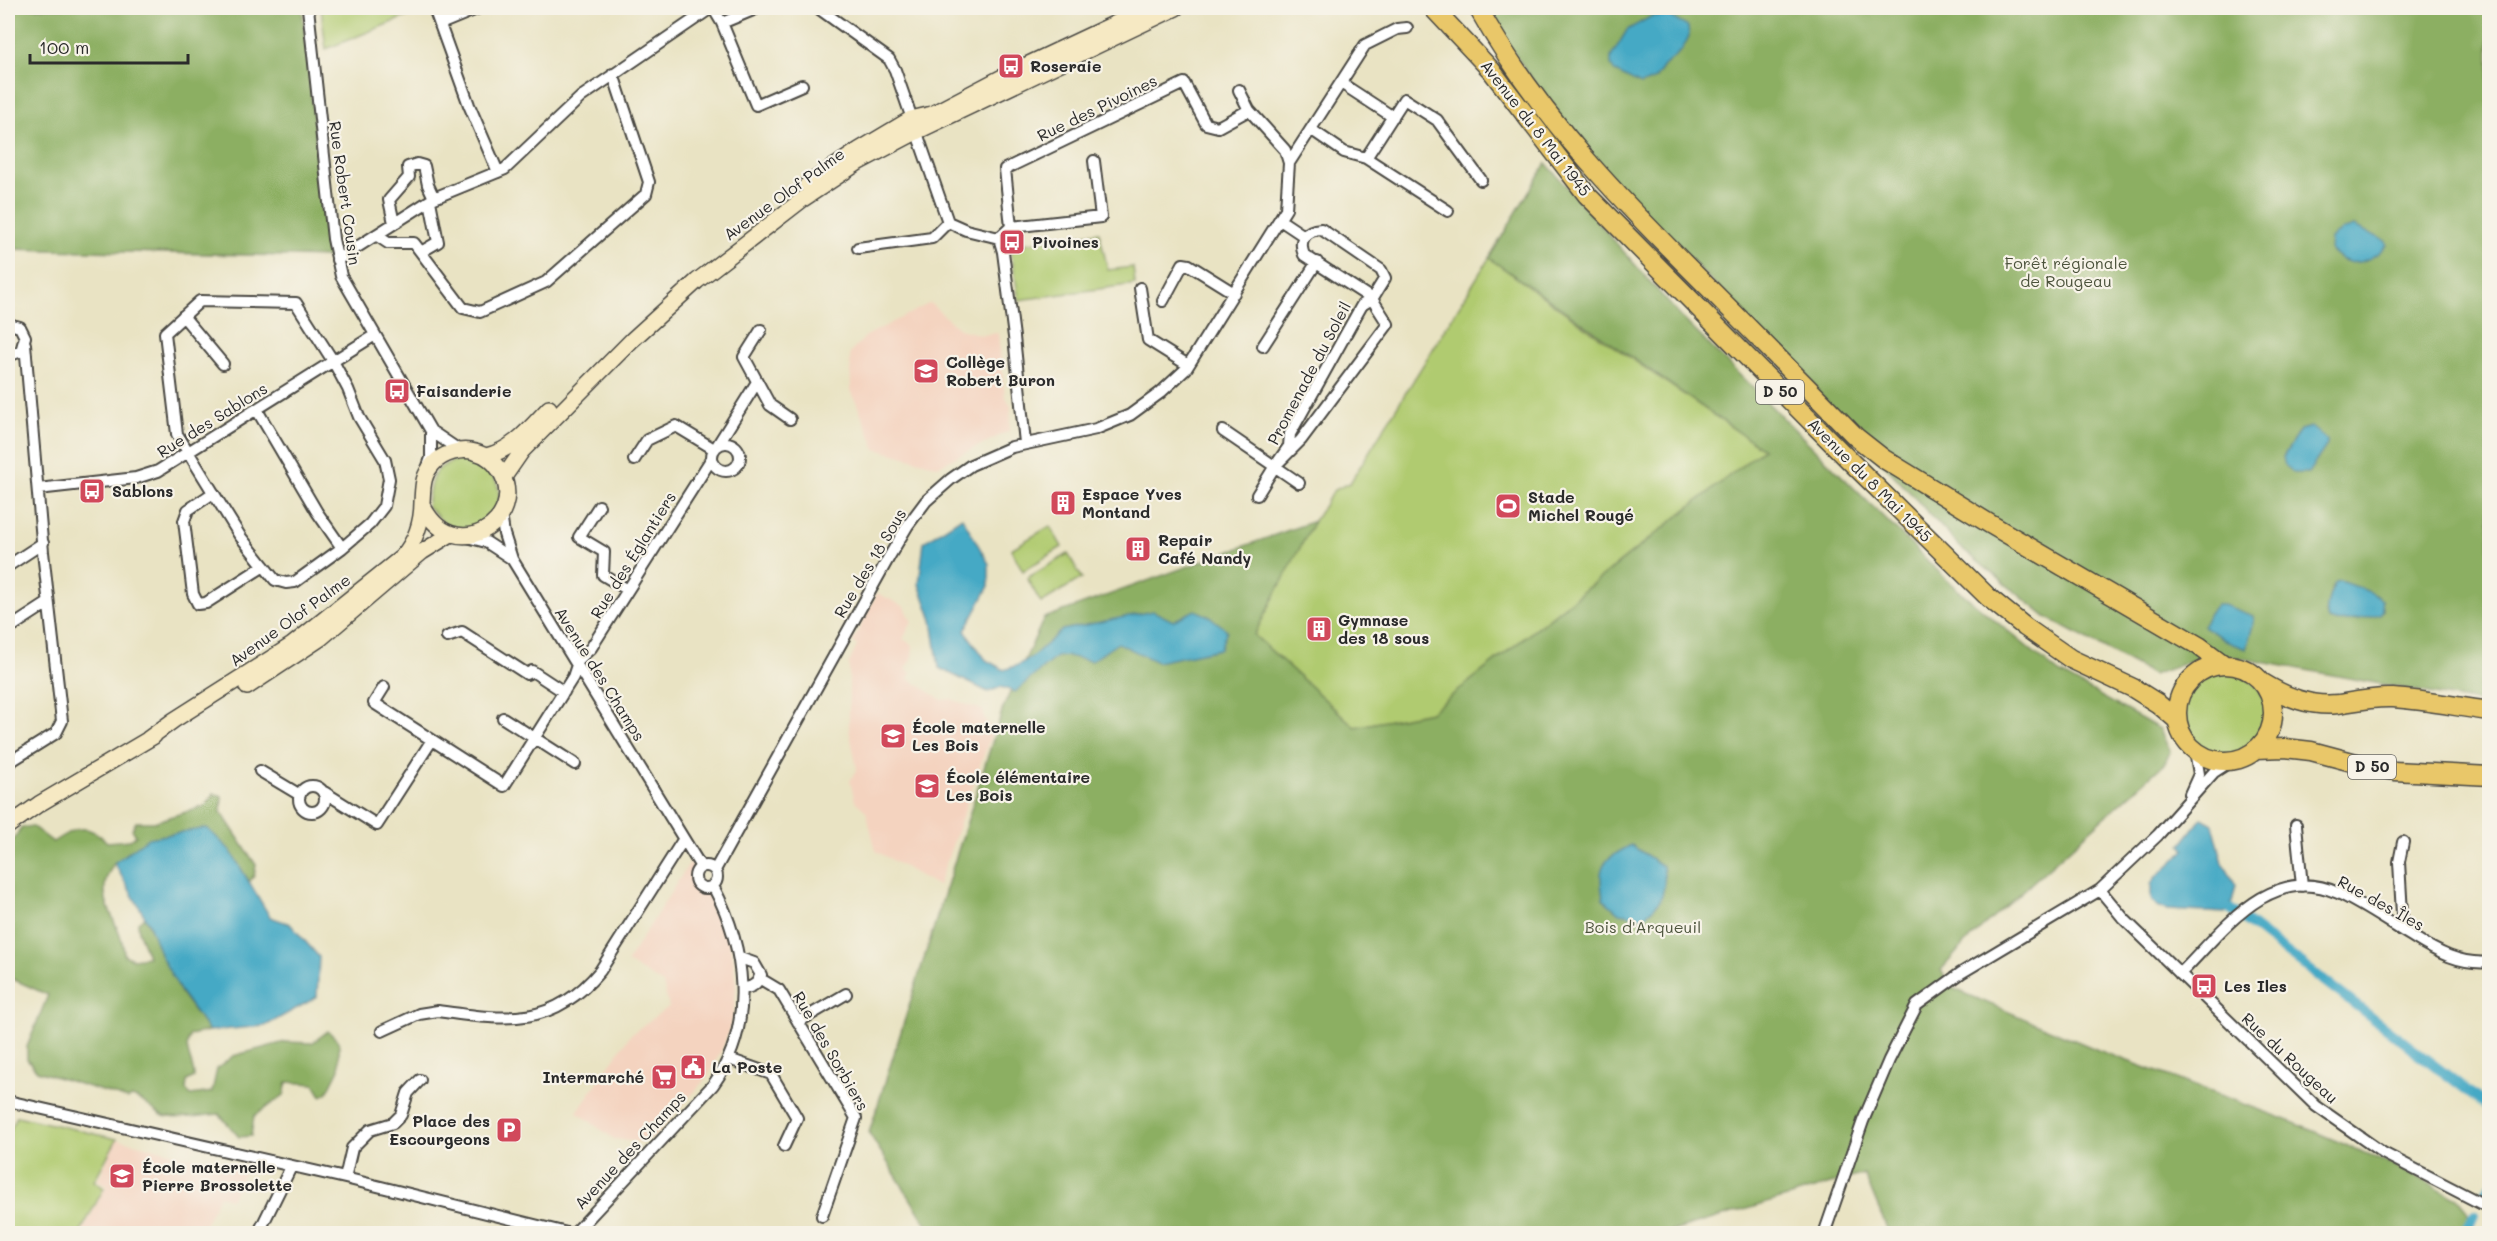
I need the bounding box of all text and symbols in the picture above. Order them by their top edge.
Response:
scale bar [30,27,188,65]
text: 100 m [39,35,89,59]
bus stop icon: Roseraie [996,51,1026,81]
place label: Roseraie [1030,55,1102,76]
street label: Avenue du 8 Mai 1945 [1477,55,1596,200]
street label: Rue des Pivoines [1033,69,1160,146]
street label: Rue Robert Cousin [325,120,366,266]
street label: Avenue Olof Palme [719,143,848,245]
bus stop icon: Pivoines [997,227,1027,257]
place label: Pivoines [1032,231,1099,252]
park label: Forêt régionale de Rougeau [2004,252,2128,291]
street label: Promenade du Soleil [1262,298,1355,448]
place label: Collège Robert Buron [946,351,1055,390]
school or university icon: Collège Robert Buron [911,356,941,386]
bus stop icon: Faisanderie [382,376,412,406]
street label: Rue des Sablons [153,377,271,462]
place label: Faisanderie [416,380,512,401]
road number: D 50 [1756,380,1804,404]
street label: Avenue du 8 Mai 1945 [1804,413,1937,546]
bus stop icon: Sablons [77,476,107,506]
place label: Sablons [112,480,173,501]
place label: Espace Yves Montand [1082,483,1182,522]
place label: Stade Michel Rougé [1528,486,1634,525]
street label: Rue des Églantiers [585,487,680,622]
building icon: Espace Yves Montand [1048,488,1078,518]
sports icon: Stade Michel Rougé [1493,491,1523,521]
street label: Rue des 18 Sous [829,504,910,621]
place label: Repair Café Nandy [1158,529,1251,568]
building icon: Repair Café Nandy [1123,534,1153,564]
street label: Avenue Olof Palme [225,569,354,671]
street label: Avenue des Champs [551,603,650,745]
place label: Gymnase des 18 sous [1338,609,1429,648]
building icon: Gymnase des 18 sous [1304,614,1334,644]
place label: École maternelle Les Bois [912,716,1046,755]
school or university icon: École maternelle Les Bois [878,721,908,751]
road number: D 50 [2348,755,2396,779]
place label: École élémentaire Les Bois [946,766,1090,805]
school or university icon: École élémentaire Les Bois [912,771,942,801]
street label: Rue des Îles [2334,870,2428,935]
park label: Bois d'Arqueuil [1585,916,1701,937]
bus stop icon: Les Iles [2189,971,2219,1001]
place label: Les Iles [2224,975,2287,996]
street label: Rue des Sorbiers [789,987,874,1114]
street label: Rue du Rougeau [2238,1008,2343,1108]
public building icon: La Poste [678,1052,708,1082]
place label: La Poste [712,1056,782,1077]
supermarket icon: Intermarché [649,1062,679,1092]
place label: Intermarché [542,1066,644,1087]
street label: Avenue des Champs [569,1086,690,1213]
place label: Place des Escourgeons [389,1110,490,1149]
parking icon: Place des Escourgeons [494,1115,524,1145]
place label: École maternelle Pierre Brossolette [142,1156,292,1195]
school or university icon: École maternelle Pierre Brossolette [107,1161,137,1191]

